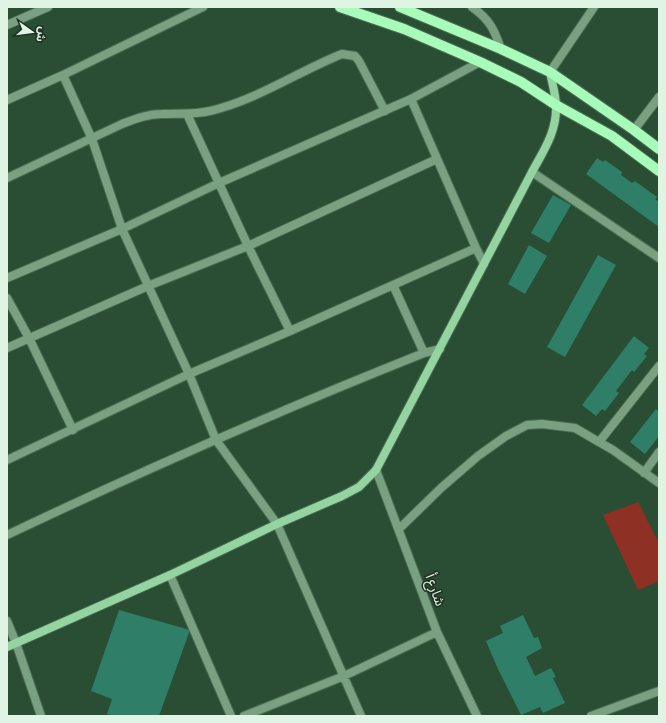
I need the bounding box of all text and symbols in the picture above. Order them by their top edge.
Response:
north arrow [12,12,52,52]
text: ش [33,25,49,43]
street label: شارع أ [419,571,449,609]

